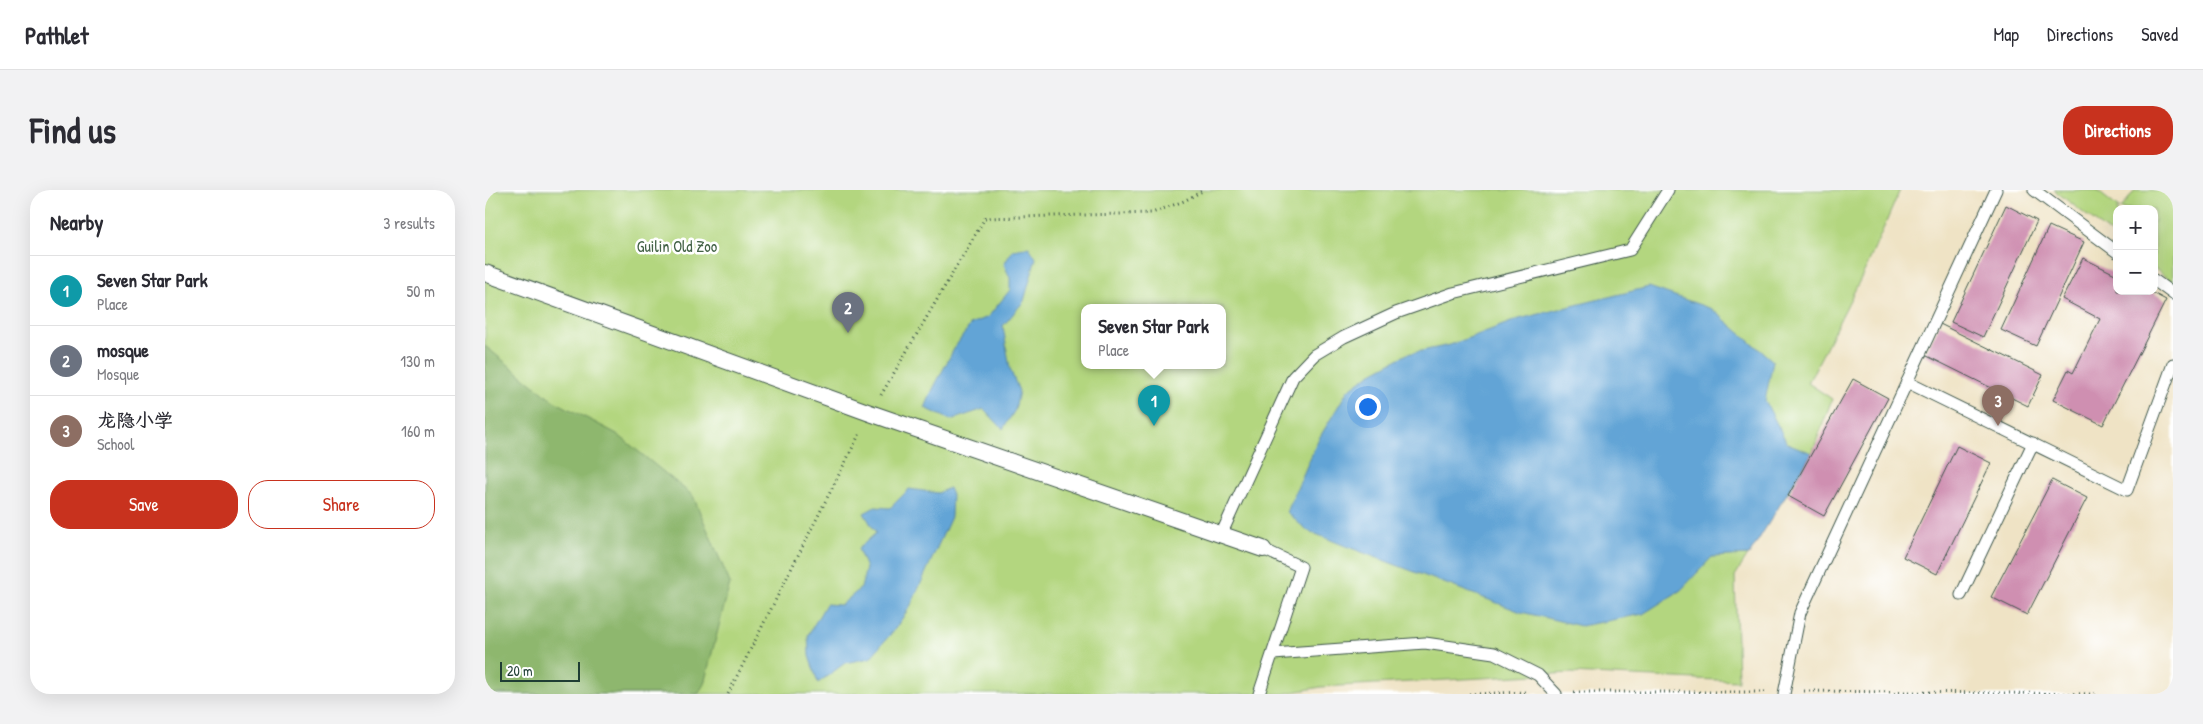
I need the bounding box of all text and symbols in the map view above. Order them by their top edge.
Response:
text: Pathlet [25,19,88,51]
text: Map [1994,22,2019,47]
text: Directions [2047,22,2113,47]
text: Saved [2141,22,2178,47]
button: Directions [2063,106,2173,155]
text: Find us [30,107,116,154]
map controls [2113,205,2158,295]
button: + [2113,205,2158,250]
text: Nearby [50,208,103,237]
text: 3 results [383,212,435,234]
park label: Guilin Old Zoo [637,235,718,257]
button: − [2113,250,2158,295]
text: Seven Star Park [97,267,208,293]
text: 1 [63,280,69,302]
text: 50 m [407,280,435,302]
pin: 2 [832,292,864,333]
text: Place [97,293,128,315]
popup [1081,304,1226,369]
text: Seven Star Park [1098,313,1209,339]
text: mosque [97,337,149,363]
text: Place [1098,339,1129,361]
text: 2 [62,350,70,372]
text: 130 m [400,350,435,372]
text: Mosque [97,363,139,385]
pin: 1 [1138,385,1170,426]
pin: 3 [1982,385,2014,426]
your location [1355,394,1381,420]
text: 龙隐小学 [97,407,173,433]
text: 3 [62,420,70,442]
text: 160 m [401,420,435,442]
text: School [97,433,134,455]
button: Save [50,480,238,529]
button: Share [248,480,435,529]
scale bar [500,659,580,682]
text: 20 m [507,661,533,680]

